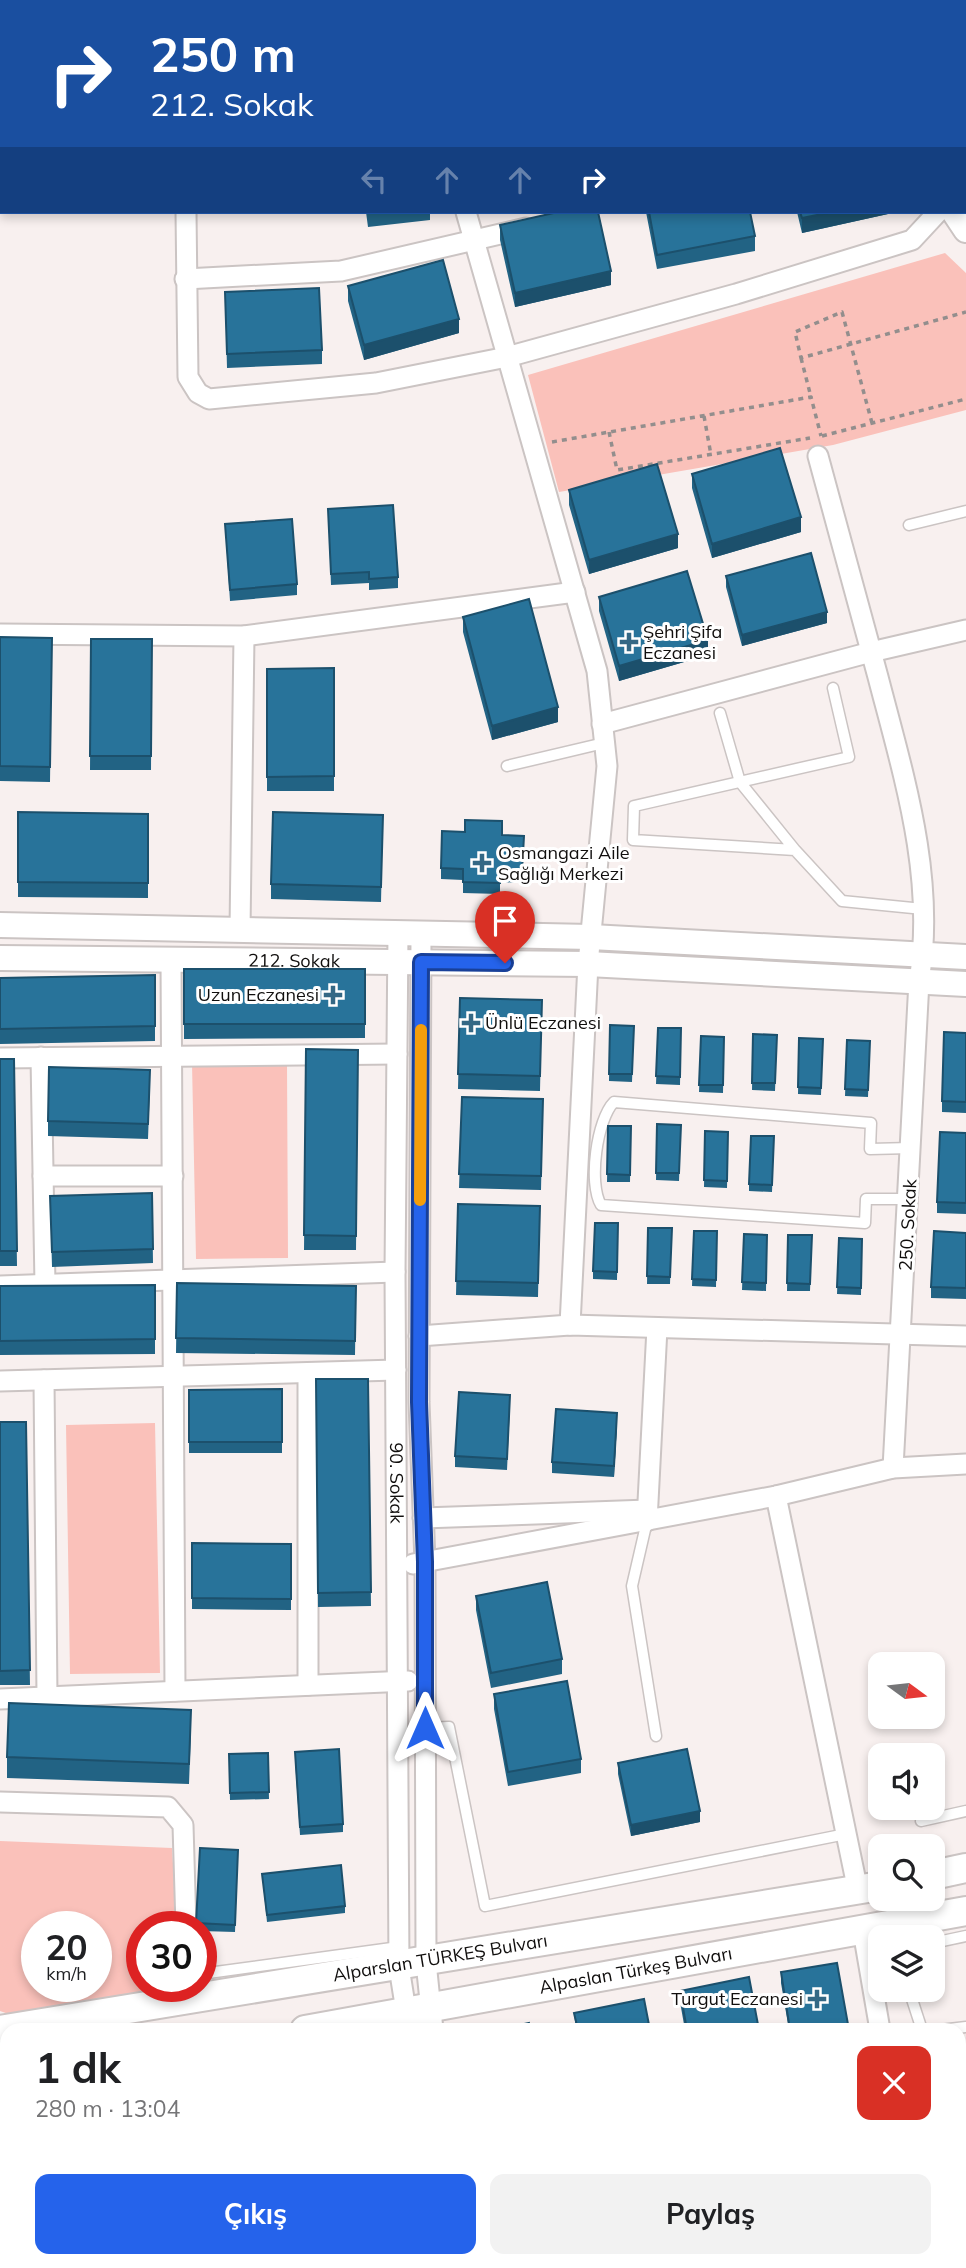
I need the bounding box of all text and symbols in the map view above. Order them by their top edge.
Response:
text: 250 m [150,23,296,84]
icon: right [35,28,126,119]
text: 212. Sokak [150,84,313,124]
icon: left [355,161,393,199]
icon: ahead [428,161,466,199]
icon: ahead [501,161,539,199]
icon: right [574,161,612,199]
place label: Şehri Şifa Eczanesi [643,620,722,664]
marker: Şehri Şifa Eczanesi [621,634,637,650]
place label: Osmangazi Aile Sağlığı Merkezi [498,841,630,885]
marker: Osmangazi Aile Sağlığı Merkezi [472,853,492,873]
pin [475,891,535,963]
icon: arrive [486,902,524,940]
street label: 212. Sokak [248,949,341,972]
place label: Uzun Eczanesi [198,983,319,1006]
marker: Uzun Eczanesi [325,987,341,1003]
place label: Ünlü Eczanesi [485,1011,601,1034]
marker: Ünlü Eczanesi [463,1015,479,1031]
street label: 250. Sokak [894,1178,921,1271]
street label: 90. Sokak [385,1442,408,1524]
north arrow [868,1652,945,1729]
map controls [868,1652,945,2002]
position arrow [388,1691,462,1765]
button: sound [868,1743,945,1820]
button: search [868,1834,945,1911]
speed limit sign: 30 [126,1911,217,2002]
text: 20 [45,1925,88,1969]
button: layers [868,1925,945,2002]
street label: Alparslan TÜRKEŞ Bulvarı [331,1929,549,1986]
street label: Alpaslan Türkeş Bulvarı [537,1941,734,1999]
text: km/h [46,1962,87,1985]
place label: Turgut Eczanesi [671,1987,803,2010]
marker: Turgut Eczanesi [809,1991,825,2007]
text: 1 dk [35,2041,121,2094]
button: close [857,2046,931,2120]
text: 280 m · 13:04 [35,2094,180,2123]
button: Çıkış [35,2174,476,2254]
button: Paylaş [490,2174,931,2254]

